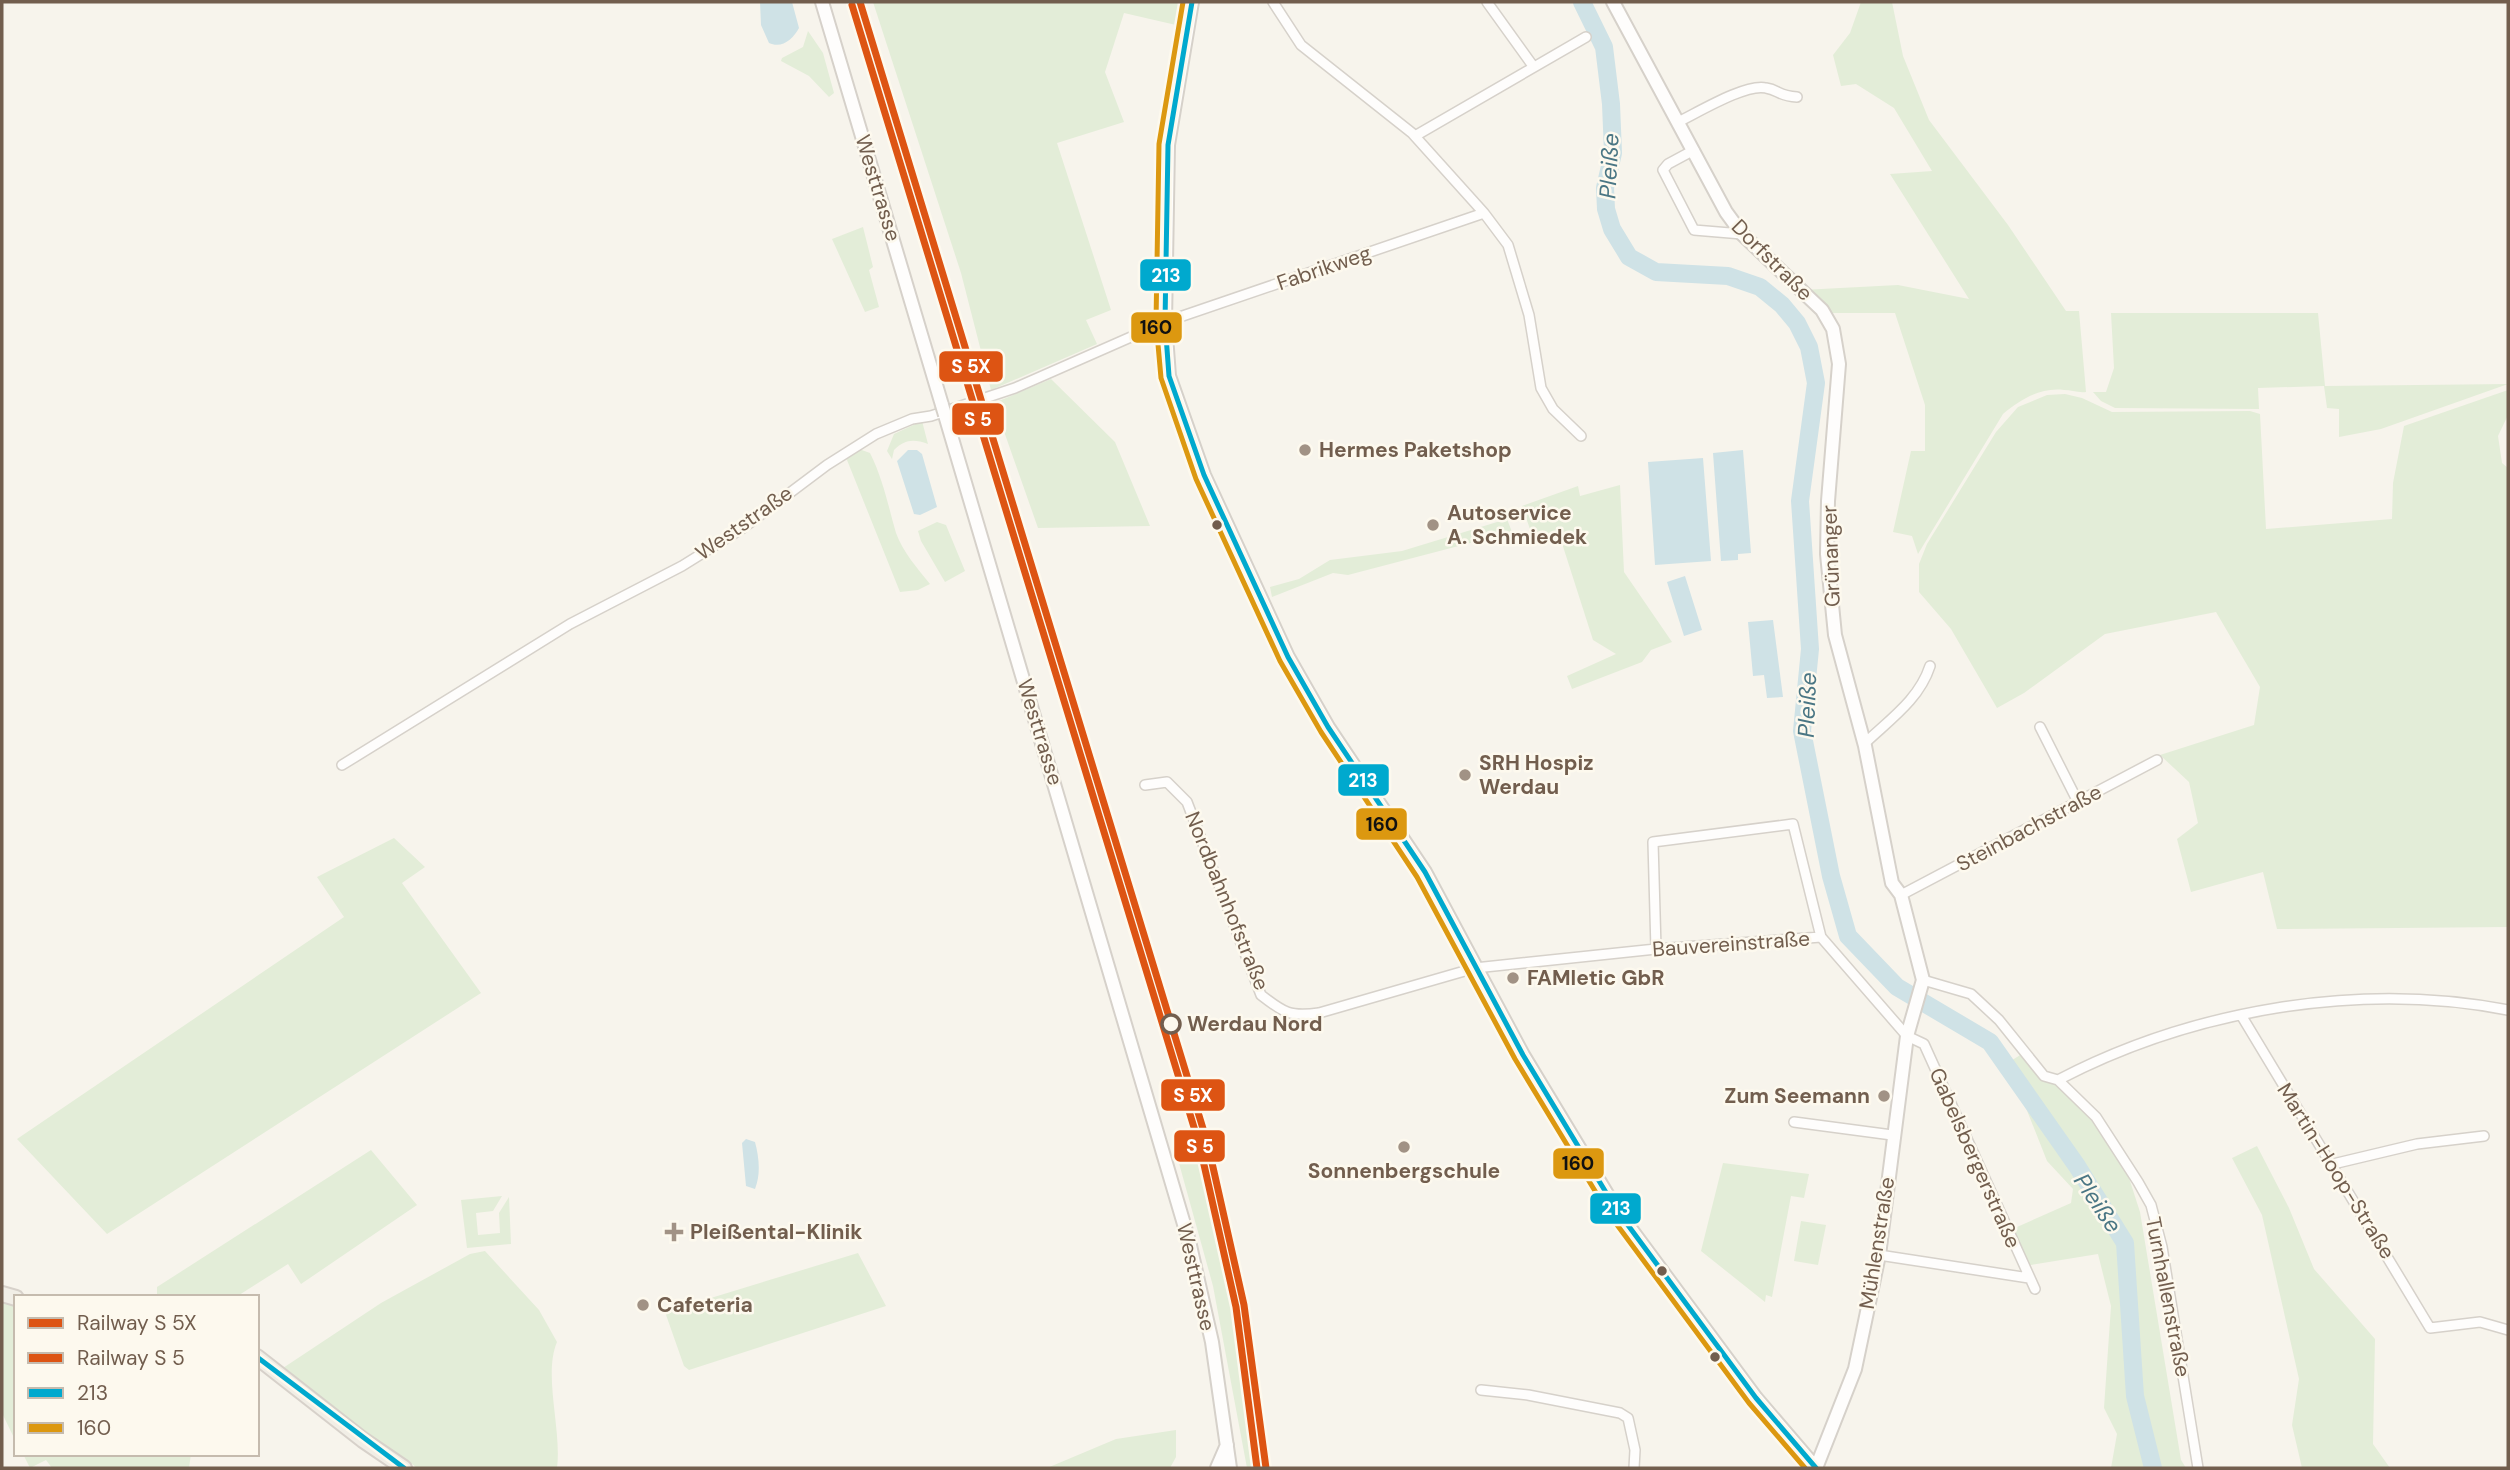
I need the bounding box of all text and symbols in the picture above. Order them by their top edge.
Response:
street label: Westtrasse [849,131,907,245]
water label: Pleiße [1592,132,1626,200]
street label: Dorfstraße [1725,213,1819,307]
street label: Fabrikweg [1273,239,1375,297]
line badge: 213 [1139,258,1192,292]
text: 213 [1151,263,1181,288]
line badge: 160 [1130,311,1183,344]
text: 160 [1140,315,1172,340]
line badge: S 5X [938,350,1004,383]
text: S 5X [951,354,991,379]
line badge: S 5 [951,402,1005,436]
text: S 5 [964,407,992,432]
place label: Hermes Paketshop [1319,436,1512,464]
marker: Hermes Paketshop [1297,442,1313,458]
street label: Weststraße [690,479,798,567]
place label: Autoservice A. Schmiedek [1447,499,1587,551]
street label: Grünanger [1815,504,1847,608]
marker: Autoservice A. Schmiedek [1425,517,1441,533]
unlabelled marker [1210,518,1224,532]
water label: Pleiße [1791,672,1823,738]
street label: Westtrasse [1011,675,1069,789]
place label: SRH Hospiz Werdau [1479,749,1594,801]
line badge: 213 [1337,763,1390,797]
marker: SRH Hospiz Werdau [1457,767,1473,783]
text: 213 [1348,768,1378,793]
street label: Steinbachstraße [1951,778,2107,878]
street label: Nordbahnhofstraße [1178,807,1276,995]
line badge: 160 [1355,807,1408,841]
text: 160 [1366,812,1398,837]
street label: Bauvereinstraße [1651,925,1811,963]
place label: FAMletic GbR [1527,964,1665,992]
marker: FAMletic GbR [1505,970,1521,986]
place label: Werdau Nord [1187,1010,1323,1038]
marker: Werdau Nord [1161,1014,1181,1034]
street label: Gabelsbergerstraße [1923,1064,2027,1252]
line badge: S 5X [1160,1078,1226,1112]
street label: Martin-Hoop-Straße [2271,1078,2402,1264]
place label: Zum Seemann [1724,1082,1870,1110]
text: S 5X [1173,1083,1213,1108]
marker: Zum Seemann [1876,1088,1892,1104]
line badge: S 5 [1173,1129,1226,1163]
text: S 5 [1186,1134,1214,1159]
marker: Sonnenbergschule [1396,1139,1412,1155]
line badge: 160 [1552,1147,1605,1180]
text: 160 [1562,1151,1594,1176]
place label: Sonnenbergschule [1308,1157,1500,1185]
water label: Pleiße [2067,1167,2129,1239]
street label: Mühlenstraße [1853,1175,1901,1311]
line badge: 213 [1589,1192,1642,1225]
text: 213 [1601,1196,1631,1221]
street label: Turnhallenstraße [2139,1215,2197,1379]
place label: Pleißental-Klinik [690,1218,862,1246]
street label: Westtrasse [1170,1220,1222,1334]
marker: Pleißental-Klinik [664,1222,684,1242]
unlabelled marker [1655,1264,1669,1278]
place label: Cafeteria [657,1291,753,1319]
legend [14,1295,259,1456]
marker: Cafeteria [635,1297,651,1313]
text: Railway S 5X [77,1309,197,1337]
text: Railway S 5 [77,1344,185,1372]
unlabelled marker [1708,1350,1722,1364]
text: 213 [77,1379,108,1407]
text: 160 [77,1414,111,1442]

